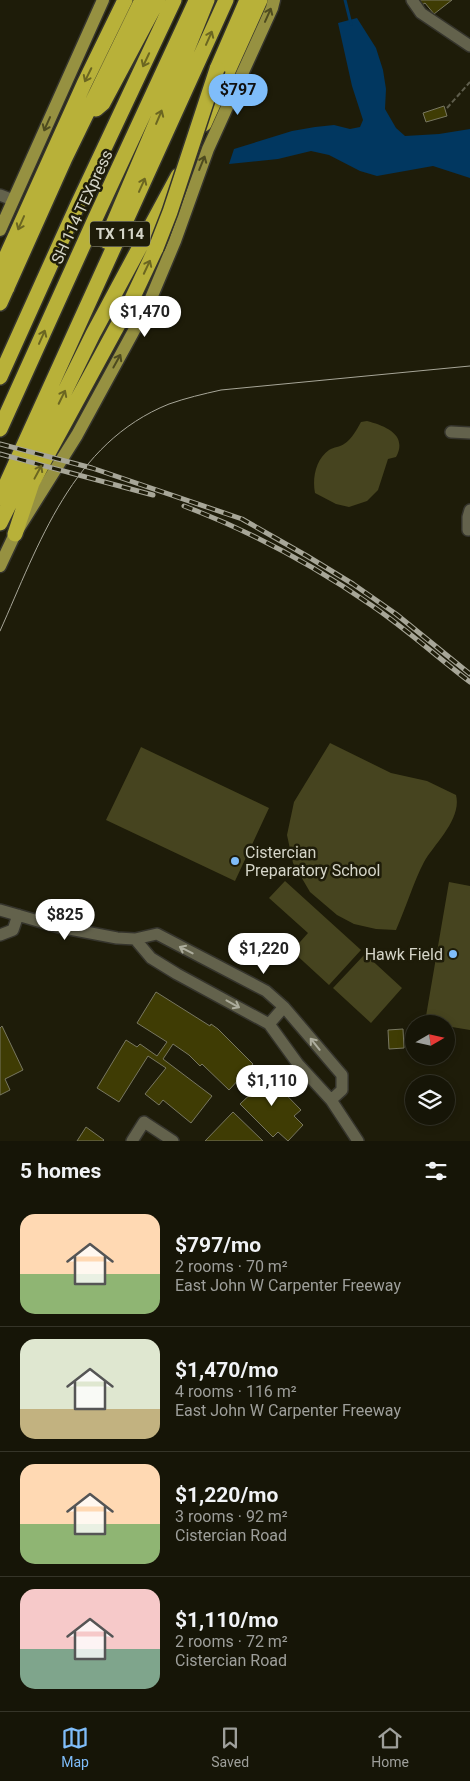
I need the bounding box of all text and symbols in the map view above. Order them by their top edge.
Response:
one-way arrow [264,8,274,23]
one-way arrow [205,30,215,45]
one-way arrow [141,52,150,67]
one-way arrow [83,67,92,82]
pin: $797 [208,74,268,116]
text: $797 [220,80,256,99]
one-way arrow [155,110,164,125]
one-way arrow [41,116,51,131]
street label: SH 114 TEXpress [47,147,117,267]
one-way arrow [198,156,207,171]
one-way arrow [138,178,148,193]
one-way arrow [16,215,26,230]
road number: TX 114 [90,222,150,246]
one-way arrow [143,260,153,275]
pin: $1,470 [104,296,186,338]
text: $1,470 [120,302,170,321]
one-way arrow [37,330,47,345]
one-way arrow [112,354,122,369]
one-way arrow [58,390,67,405]
one-way arrow [34,466,44,480]
place label: Cistercian Preparatory School [245,843,380,880]
marker: Cistercian Preparatory School [229,855,241,867]
pin: $825 [35,898,95,941]
text: $825 [47,905,83,924]
pin: $1,220 [223,932,305,975]
text: $1,220 [239,939,289,958]
one-way arrow [179,945,194,954]
place label: Hawk Field [365,945,443,964]
marker: Hawk Field [447,948,459,960]
one-way arrow [225,1000,240,1010]
north arrow [405,1015,455,1065]
map controls [405,1015,455,1125]
one-way arrow [310,1038,321,1051]
pin: $1,110 [231,1064,313,1107]
text: $1,110 [247,1071,297,1090]
button: layers [405,1075,455,1125]
icon: filters [422,1157,450,1185]
text: 5 homes [20,1159,101,1183]
text: $797/mo [175,1233,261,1257]
icon: home [60,1234,120,1294]
text: 2 rooms · 70 m² [175,1257,288,1276]
text: East John W Carpenter Freeway [175,1276,401,1295]
text: $1,470/mo [175,1358,278,1382]
icon: home [60,1359,120,1419]
text: 4 rooms · 116 m² [175,1382,297,1401]
text: East John W Carpenter Freeway [175,1401,401,1420]
text: $1,220/mo [175,1483,278,1507]
icon: home [60,1484,120,1544]
text: 3 rooms · 92 m² [175,1507,288,1526]
text: Cistercian Road [175,1526,287,1545]
text: $1,110/mo [175,1608,278,1632]
icon: home [60,1609,120,1669]
text: 2 rooms · 72 m² [175,1632,288,1651]
text: Cistercian Road [175,1651,287,1670]
tab: Map [61,1724,89,1770]
tab: Saved [211,1724,249,1770]
tab: Home [371,1724,409,1770]

